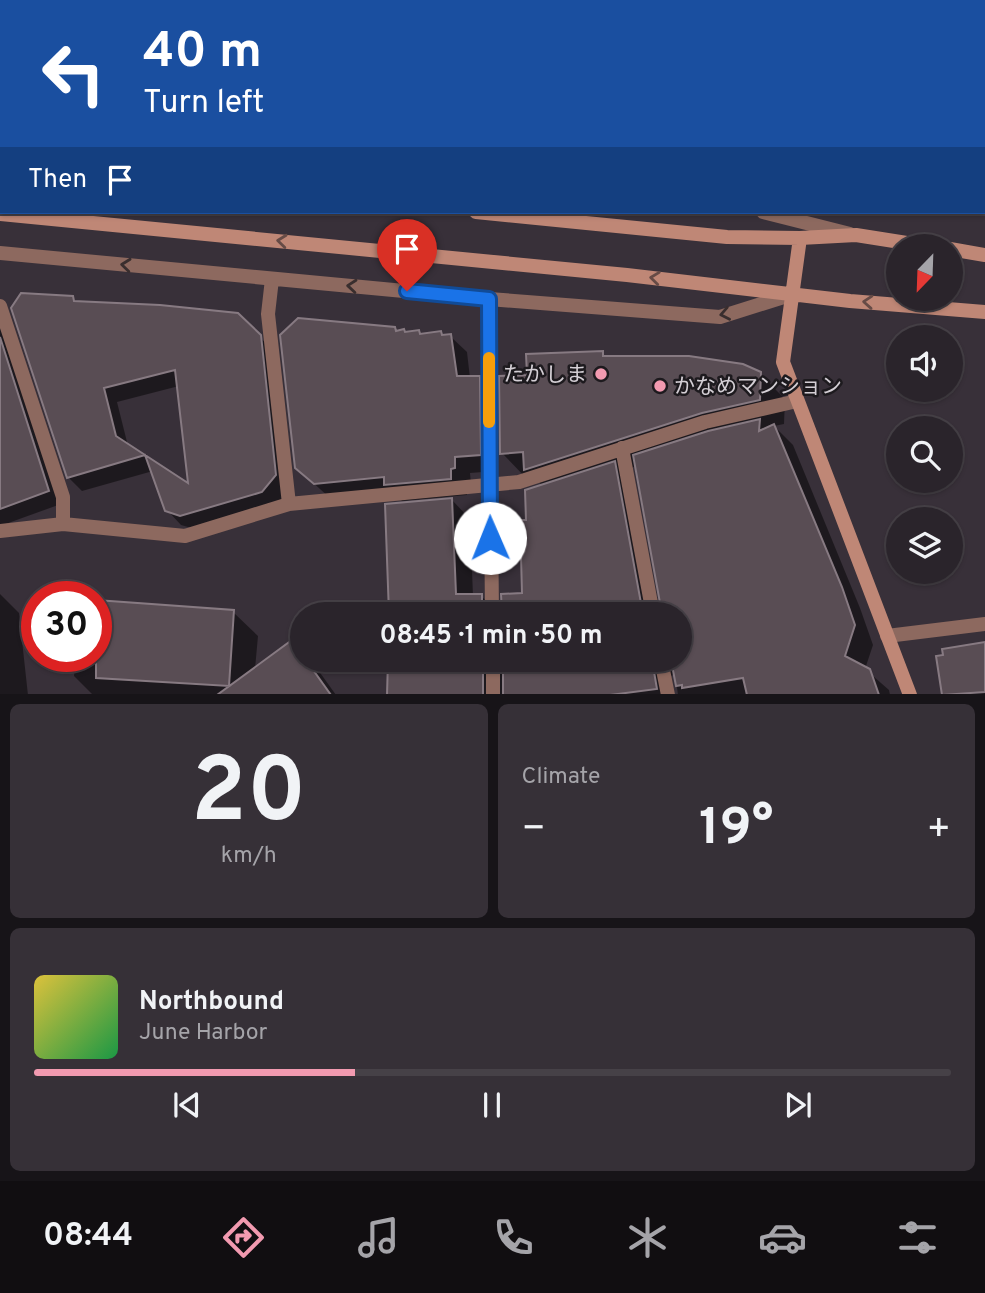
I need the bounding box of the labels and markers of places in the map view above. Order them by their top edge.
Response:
pin [377,219,437,291]
place label: たかしま [503,362,587,389]
marker: たかしま [593,366,609,382]
place label: かなめマンション [674,374,842,401]
marker: かなめマンション [652,378,668,394]

